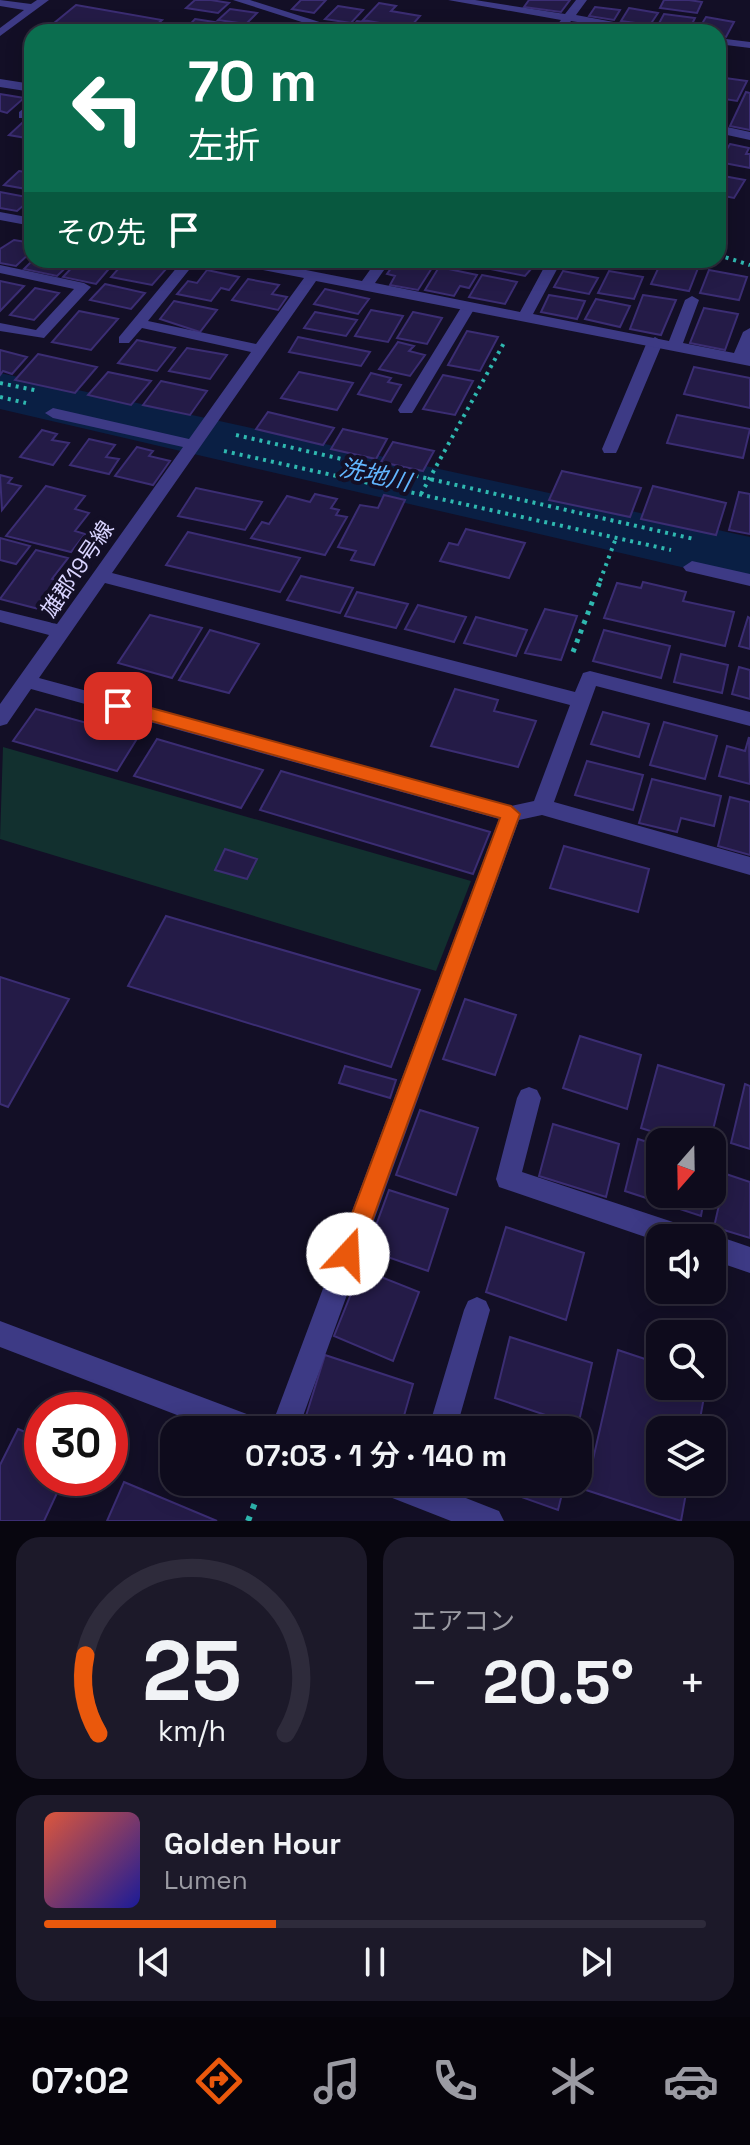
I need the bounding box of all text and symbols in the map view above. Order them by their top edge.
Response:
text: 70 m [188,46,317,117]
icon: left [56,56,160,160]
text: 左折 [188,123,260,169]
icon: arrive [162,208,206,252]
text: その先 [56,213,146,252]
water label: 洗地川 [337,451,417,498]
street label: 雄郡19号線 [34,515,120,623]
pin [84,672,152,740]
icon: arrive [96,684,140,728]
north arrow [646,1128,726,1208]
map controls [646,1128,726,1496]
position arrow [306,1212,390,1296]
button: sound [646,1224,726,1304]
button: search [646,1320,726,1400]
speed limit sign: 30 [24,1392,128,1496]
button: layers [646,1416,726,1496]
text: 07:03 · 1 分 · 140 m [245,1436,507,1475]
text: エアコン [411,1604,515,1638]
text: 25 [142,1618,241,1724]
text: 20.5° [483,1644,634,1721]
text: − [411,1655,438,1711]
text: + [679,1655,706,1711]
text: km/h [157,1713,226,1749]
text: Golden Hour [164,1824,341,1863]
text: Lumen [164,1863,248,1897]
icon: previous [132,1940,176,1984]
icon: pause [353,1940,397,1984]
icon: next [574,1940,618,1984]
icon: directions [191,2053,247,2109]
icon: music [309,2053,365,2109]
icon: phone [427,2053,483,2109]
icon: climate [545,2053,601,2109]
icon: car [663,2053,719,2109]
text: 07:02 [31,2058,129,2104]

